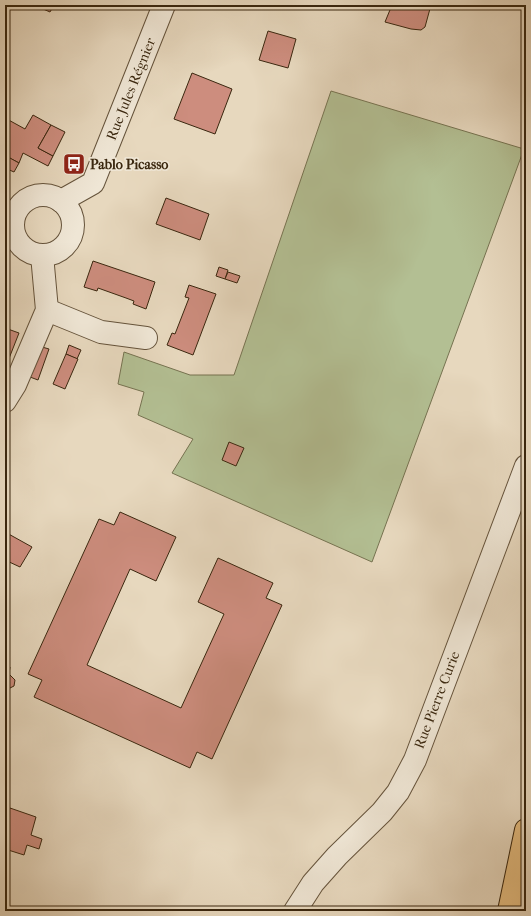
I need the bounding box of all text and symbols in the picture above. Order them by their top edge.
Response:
street label: Rue Jules Régnier [103,35,159,143]
bus stop icon: Pablo Picasso [61,151,87,177]
place label: Pablo Picasso [90,156,168,173]
street label: Rue Pierre Curie [411,649,463,751]

